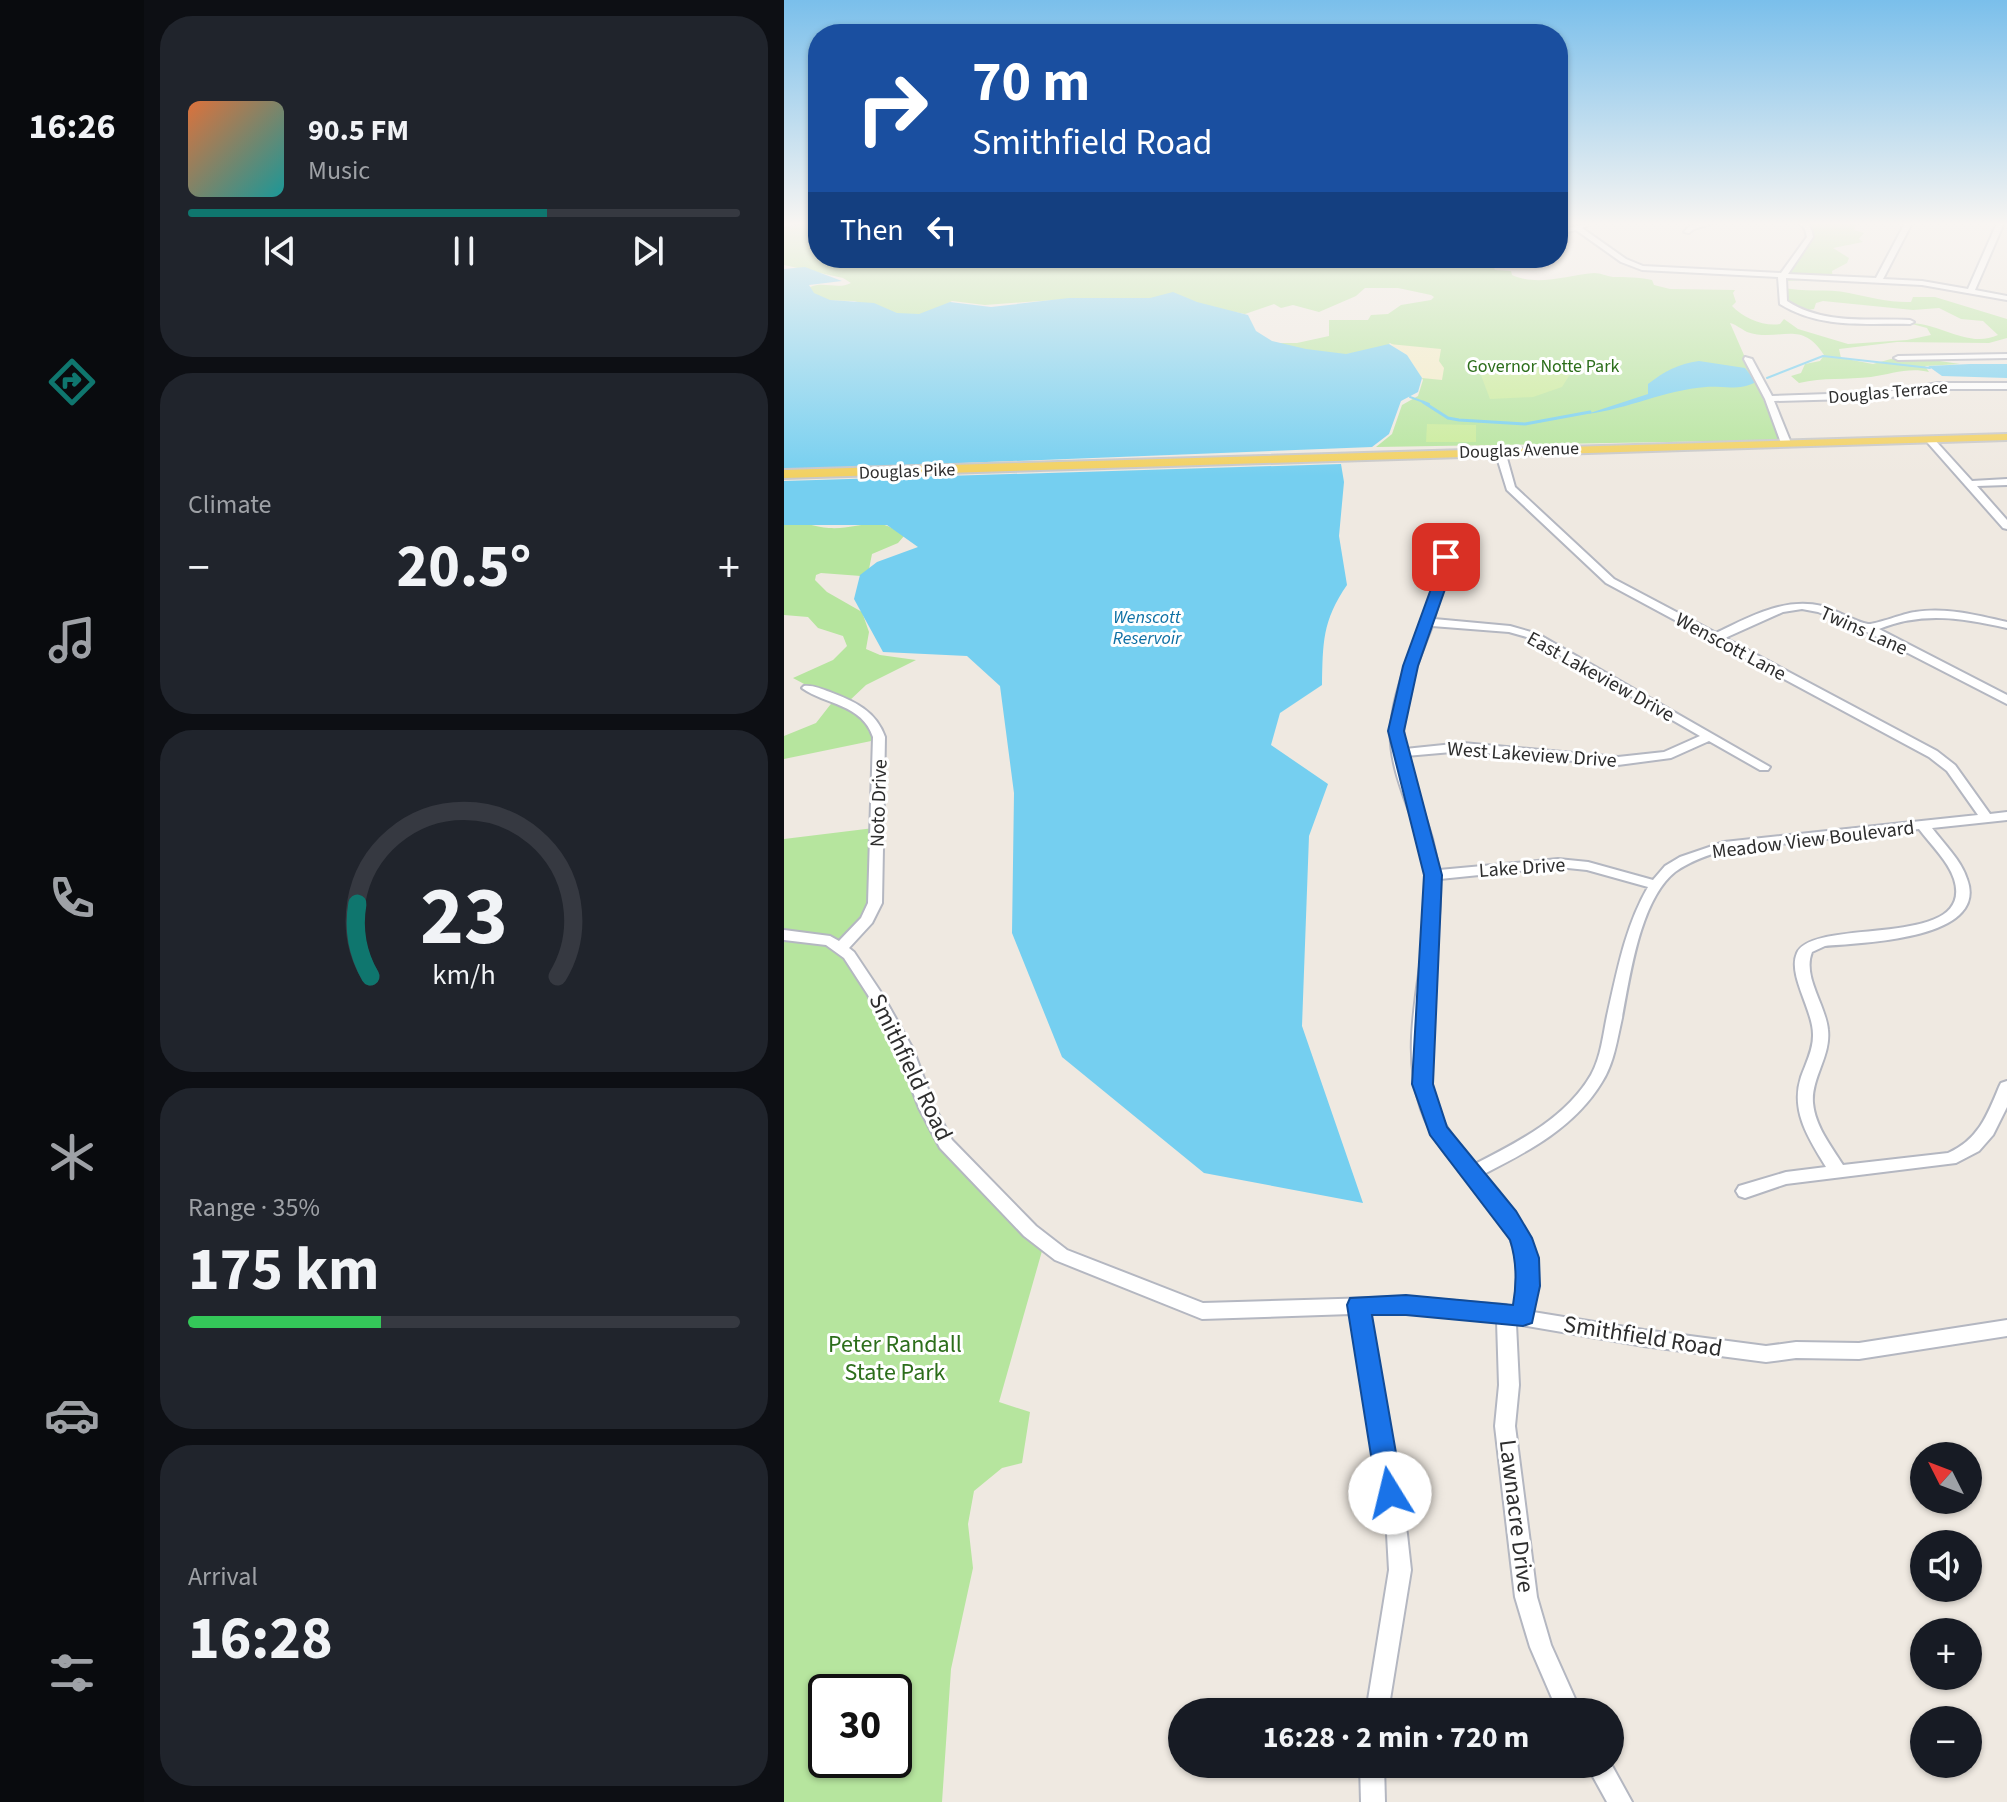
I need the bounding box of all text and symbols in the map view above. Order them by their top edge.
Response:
text: 70 m [972,43,1090,122]
icon: right [840,56,944,160]
text: 16:26 [29,101,115,152]
text: 90.5 FM [308,109,409,152]
text: Smithfield Road [972,117,1213,168]
text: Music [308,152,370,189]
icon: left [920,208,964,252]
text: Then [840,209,904,252]
icon: previous [258,229,302,273]
icon: pause [442,229,486,273]
icon: next [626,229,670,273]
icon: directions [44,354,100,410]
park label: Governor Notte Park [1467,354,1619,379]
street label: Douglas Terrace [1827,375,1949,410]
street label: Douglas Avenue [1459,436,1579,465]
street label: Douglas Pike [858,457,956,486]
text: Climate [188,486,272,523]
pin [1412,523,1480,591]
text: 20.5° [397,525,531,610]
icon: arrive [1424,535,1468,579]
text: − [188,537,210,600]
text: + [718,537,740,600]
street label: Twins Lane [1815,599,1912,663]
water label: Wenscott Reservoir [1113,605,1182,651]
street label: Wenscott Lane [1670,606,1791,688]
icon: music [44,612,100,668]
street label: East Lakeview Drive [1522,625,1679,729]
street label: West Lakeview Drive [1446,735,1618,775]
street label: Noto Drive [863,758,895,848]
street label: Meadow View Boulevard [1710,814,1916,866]
street label: Lake Drive [1478,851,1566,885]
text: 23 [420,858,508,976]
icon: phone [44,870,100,926]
text: km/h [432,955,496,995]
street label: Smithfield Road [860,987,961,1147]
icon: climate [44,1129,100,1185]
text: Range · 35% [188,1189,320,1226]
text: 175 km [188,1228,379,1313]
street label: Smithfield Road [1561,1307,1725,1366]
park label: Peter Randall State Park [828,1327,962,1390]
icon: car [44,1387,100,1443]
street label: Lawnacre Drive [1490,1438,1543,1595]
north arrow [1910,1442,1982,1514]
map controls [1910,1442,1982,1778]
position arrow [1348,1451,1432,1535]
button: sound [1910,1530,1982,1602]
text: Arrival [188,1558,258,1595]
text: 16:28 [188,1597,333,1682]
button: + [1910,1618,1982,1690]
icon: filters [44,1645,100,1701]
speed limit sign: 30 [808,1674,912,1778]
button: − [1910,1706,1982,1778]
text: 16:28 · 2 min · 720 m [1263,1716,1529,1759]

